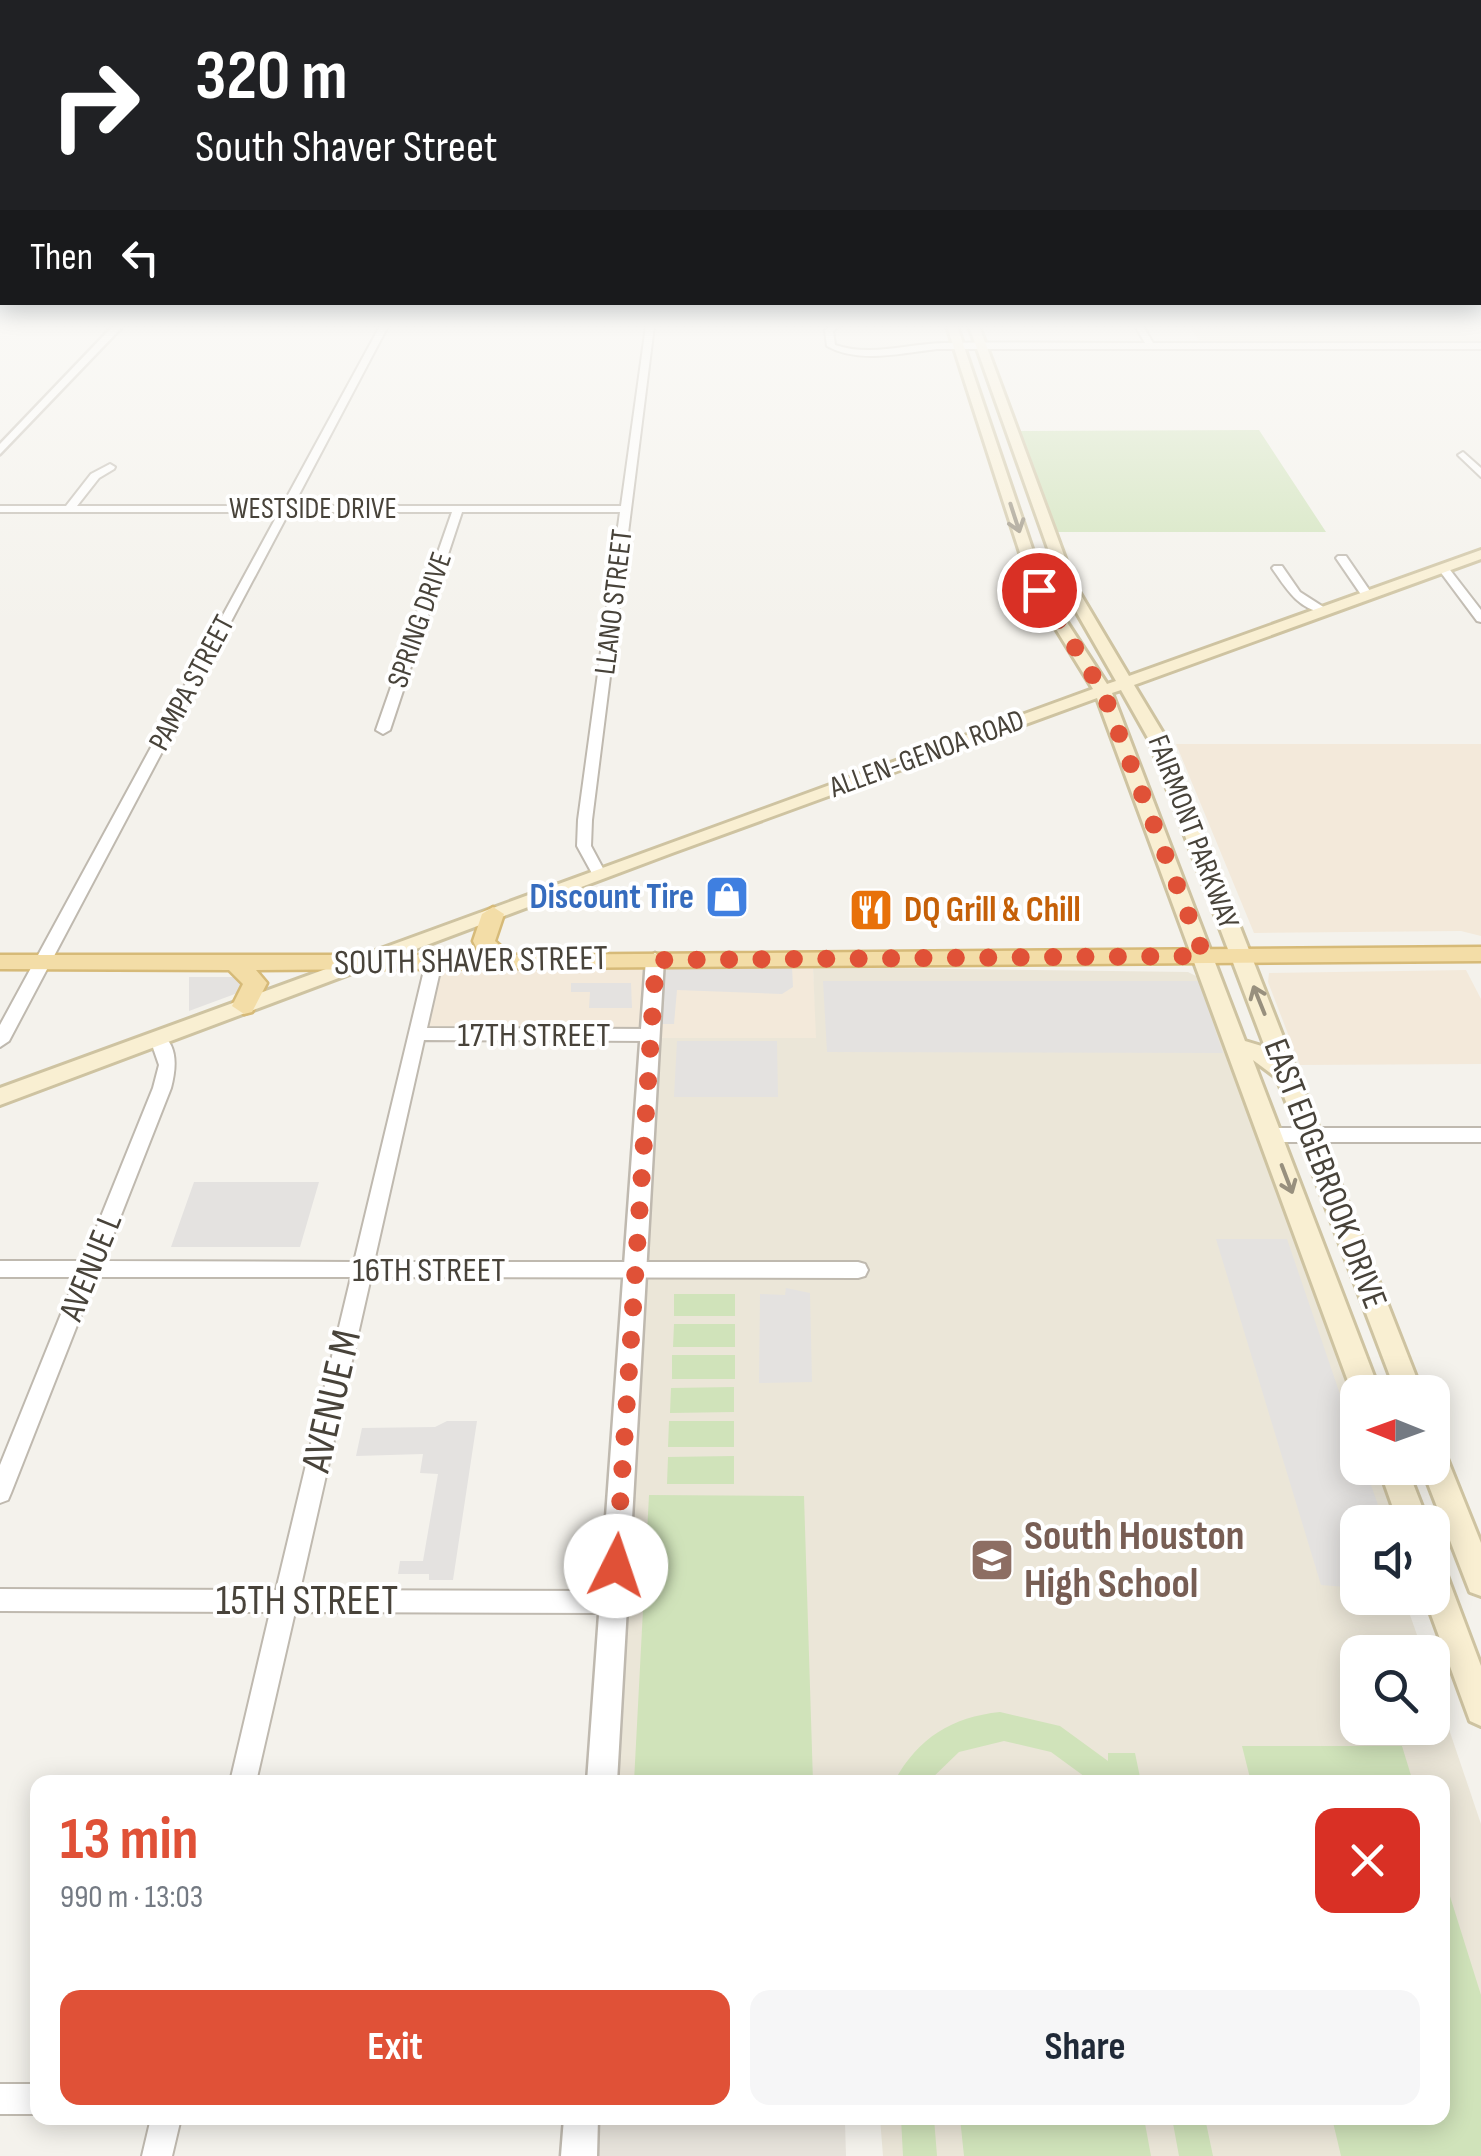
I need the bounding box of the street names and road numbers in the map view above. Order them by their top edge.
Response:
street label: WESTSIDE DRIVE [229,491,397,527]
street label: LLANO STREET [587,527,641,677]
street label: SPRING DRIVE [380,547,460,693]
street label: PAMPA STREET [141,609,243,757]
street label: ALLEN-GENOA ROAD [824,702,1029,806]
street label: FAIRMONT PARKWAY [1140,730,1247,934]
street label: SOUTH SHAVER STREET [334,937,608,985]
street label: 17TH STREET [458,1014,610,1057]
street label: EAST EDGEBROOK DRIVE [1254,1033,1396,1315]
street label: AVENUE L [50,1207,132,1328]
street label: 16TH STREET [353,1249,506,1292]
street label: AVENUE M [291,1325,373,1478]
street label: 15TH STREET [216,1576,398,1627]

